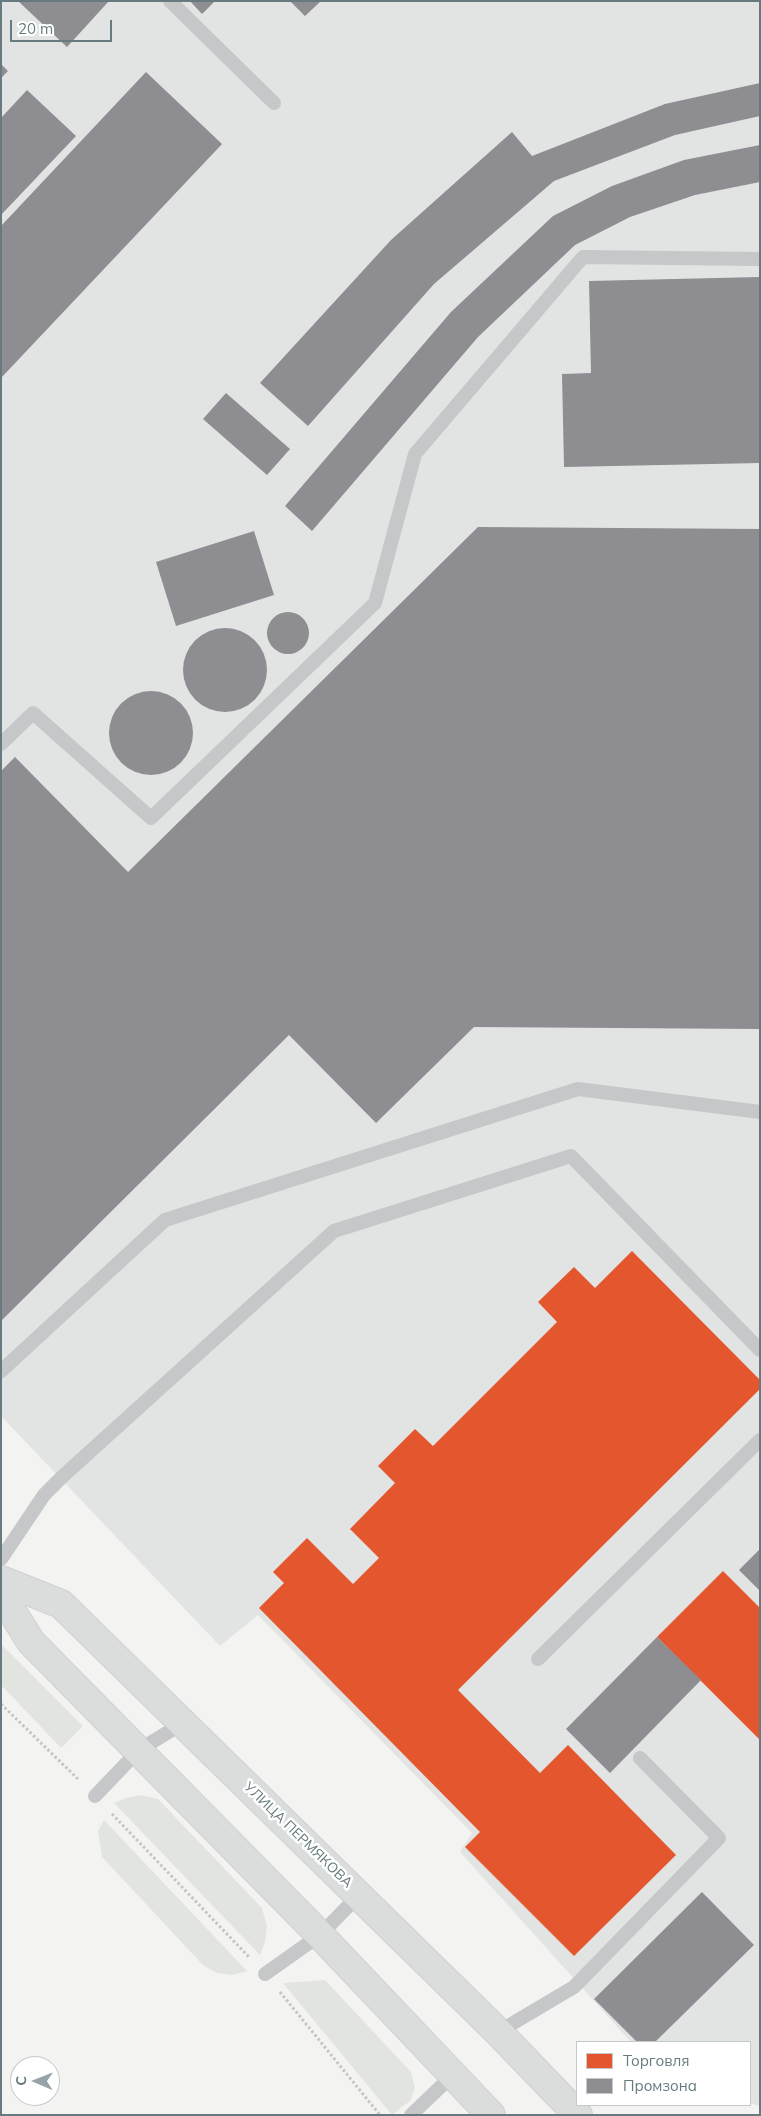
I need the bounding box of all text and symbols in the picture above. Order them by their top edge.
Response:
scale bar [12,10,115,42]
text: 20 m [18,19,53,38]
street label: УЛИЦА ПЕРМЯКОВА [240,1779,356,1891]
legend [576,2041,751,2106]
text: Торговля [623,2051,690,2070]
north arrow [10,2056,60,2106]
text: С [12,2076,30,2086]
text: Промзона [623,2076,697,2095]

